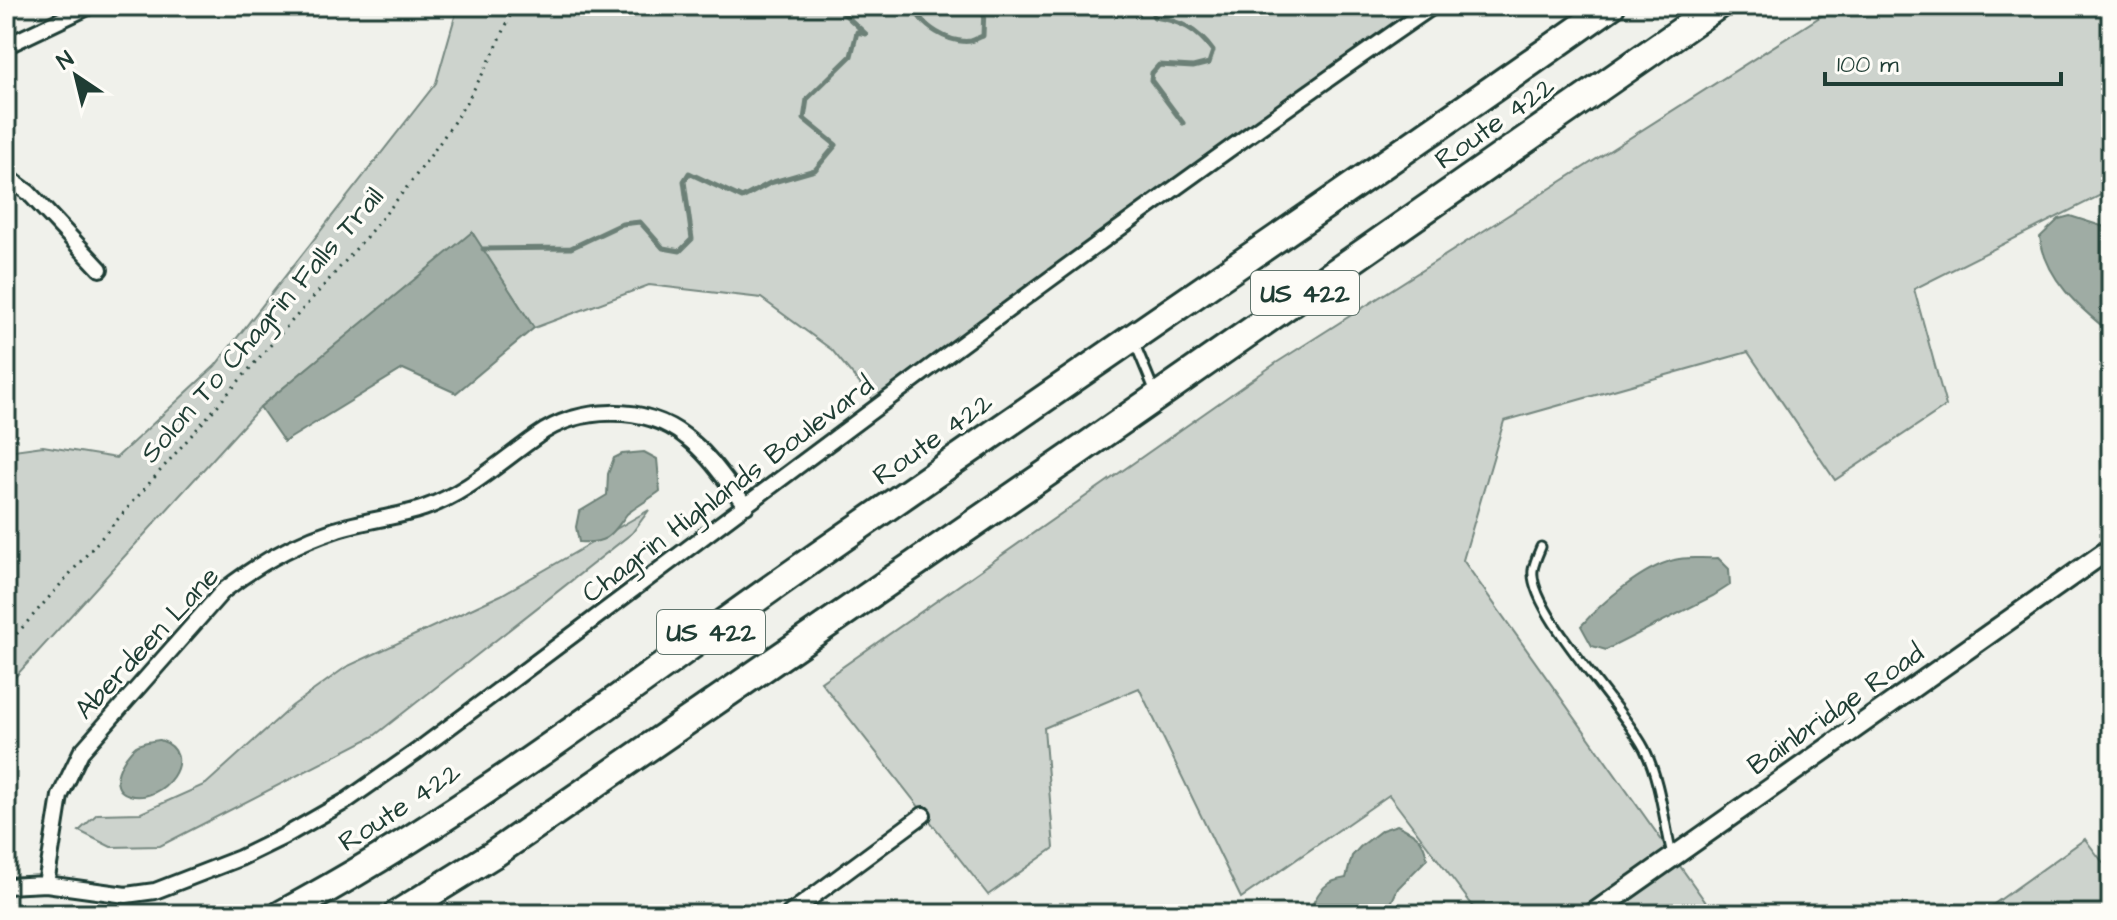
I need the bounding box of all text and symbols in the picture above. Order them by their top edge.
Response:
north arrow [36,36,116,116]
scale bar [1825,36,2061,86]
text: N [51,44,80,77]
text: 100 m [1837,48,1899,82]
street label: Route 422 [1427,67,1563,179]
street label: Solon To Chagrin Falls Trail [131,179,394,472]
road number: US 422 [1251,271,1359,315]
street label: Chagrin Highlands Boulevard [574,366,883,613]
street label: Route 422 [865,383,1001,495]
street label: Aberdeen Lane [66,558,229,728]
road number: US 422 [657,610,765,654]
street label: Bainbridge Road [1740,634,1933,785]
street label: Route 422 [331,753,469,861]

